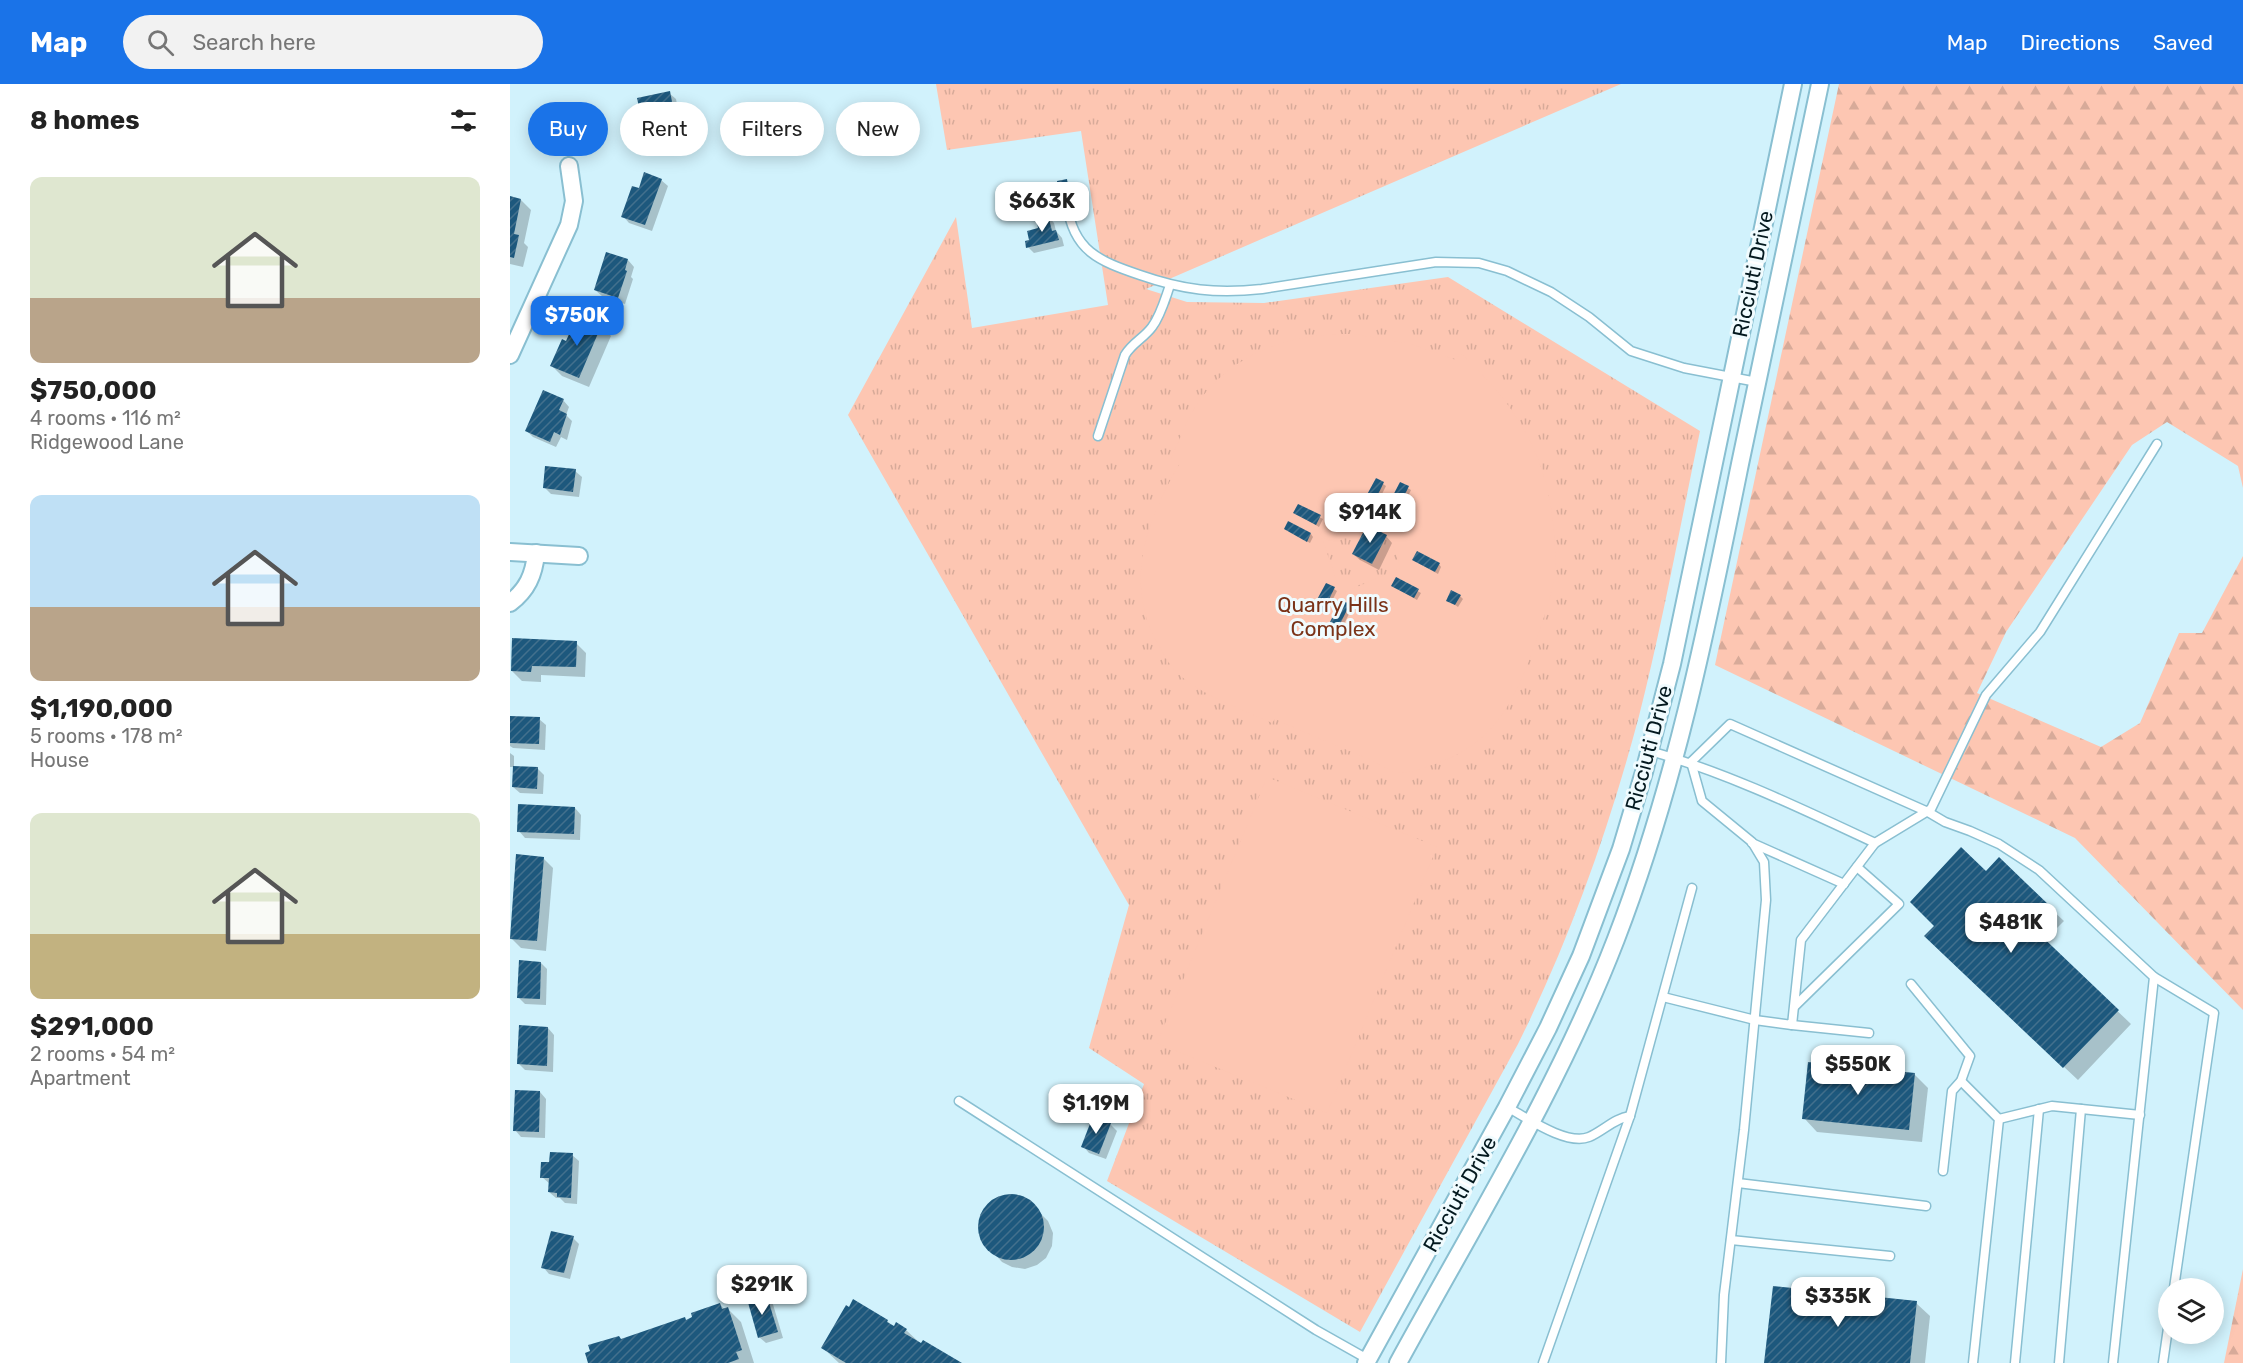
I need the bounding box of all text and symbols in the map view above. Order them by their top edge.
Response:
search box [123,15,543,69]
text: Map [30,26,87,59]
icon: search [144,26,177,59]
text: Search here [192,29,316,56]
text: Map [1947,30,1988,55]
text: Directions [2021,30,2120,55]
text: Saved [2153,30,2213,55]
chip: Buy [528,102,608,156]
chip: Rent [620,102,708,156]
chip: Filters [720,102,824,156]
chip: New [836,102,920,156]
icon: filters [447,104,480,137]
text: 8 homes [30,105,140,136]
pin: $663K [1000,182,1084,233]
text: $663K [1009,189,1075,213]
street label: Ricciuti Drive [1727,208,1778,339]
icon: home [201,216,309,324]
pin: $750K [535,296,619,347]
text: $750K [545,303,609,327]
text: $750,000 [30,375,157,406]
text: 4 rooms · 116 m² [30,406,181,430]
text: Ridgewood Lane [30,430,184,454]
pin: $914K [1328,493,1412,544]
text: $914K [1338,500,1402,524]
icon: home [201,534,309,642]
park label: Quarry Hills Complex [1277,592,1389,641]
street label: Ricciuti Drive [1620,682,1677,813]
text: $1,190,000 [30,693,173,724]
text: 5 rooms · 178 m² [30,724,183,748]
text: House [30,748,89,772]
icon: home [201,852,309,960]
pin: $481K [1969,903,2053,954]
text: $481K [1979,910,2043,934]
text: $291,000 [30,1011,154,1042]
text: 2 rooms · 54 m² [30,1042,175,1066]
pin: $550K [1816,1045,1900,1096]
text: $550K [1825,1052,1891,1076]
text: Apartment [30,1066,131,1090]
pin: $1.19M [1047,1084,1145,1135]
text: $1.19M [1062,1091,1130,1115]
street label: Ricciuti Drive [1417,1131,1502,1256]
pin: $291K [720,1265,804,1316]
text: $291K [731,1272,793,1296]
pin: $335K [1796,1277,1880,1328]
map controls [2158,1278,2224,1344]
button: layers [2158,1278,2224,1344]
text: $335K [1805,1284,1871,1308]

